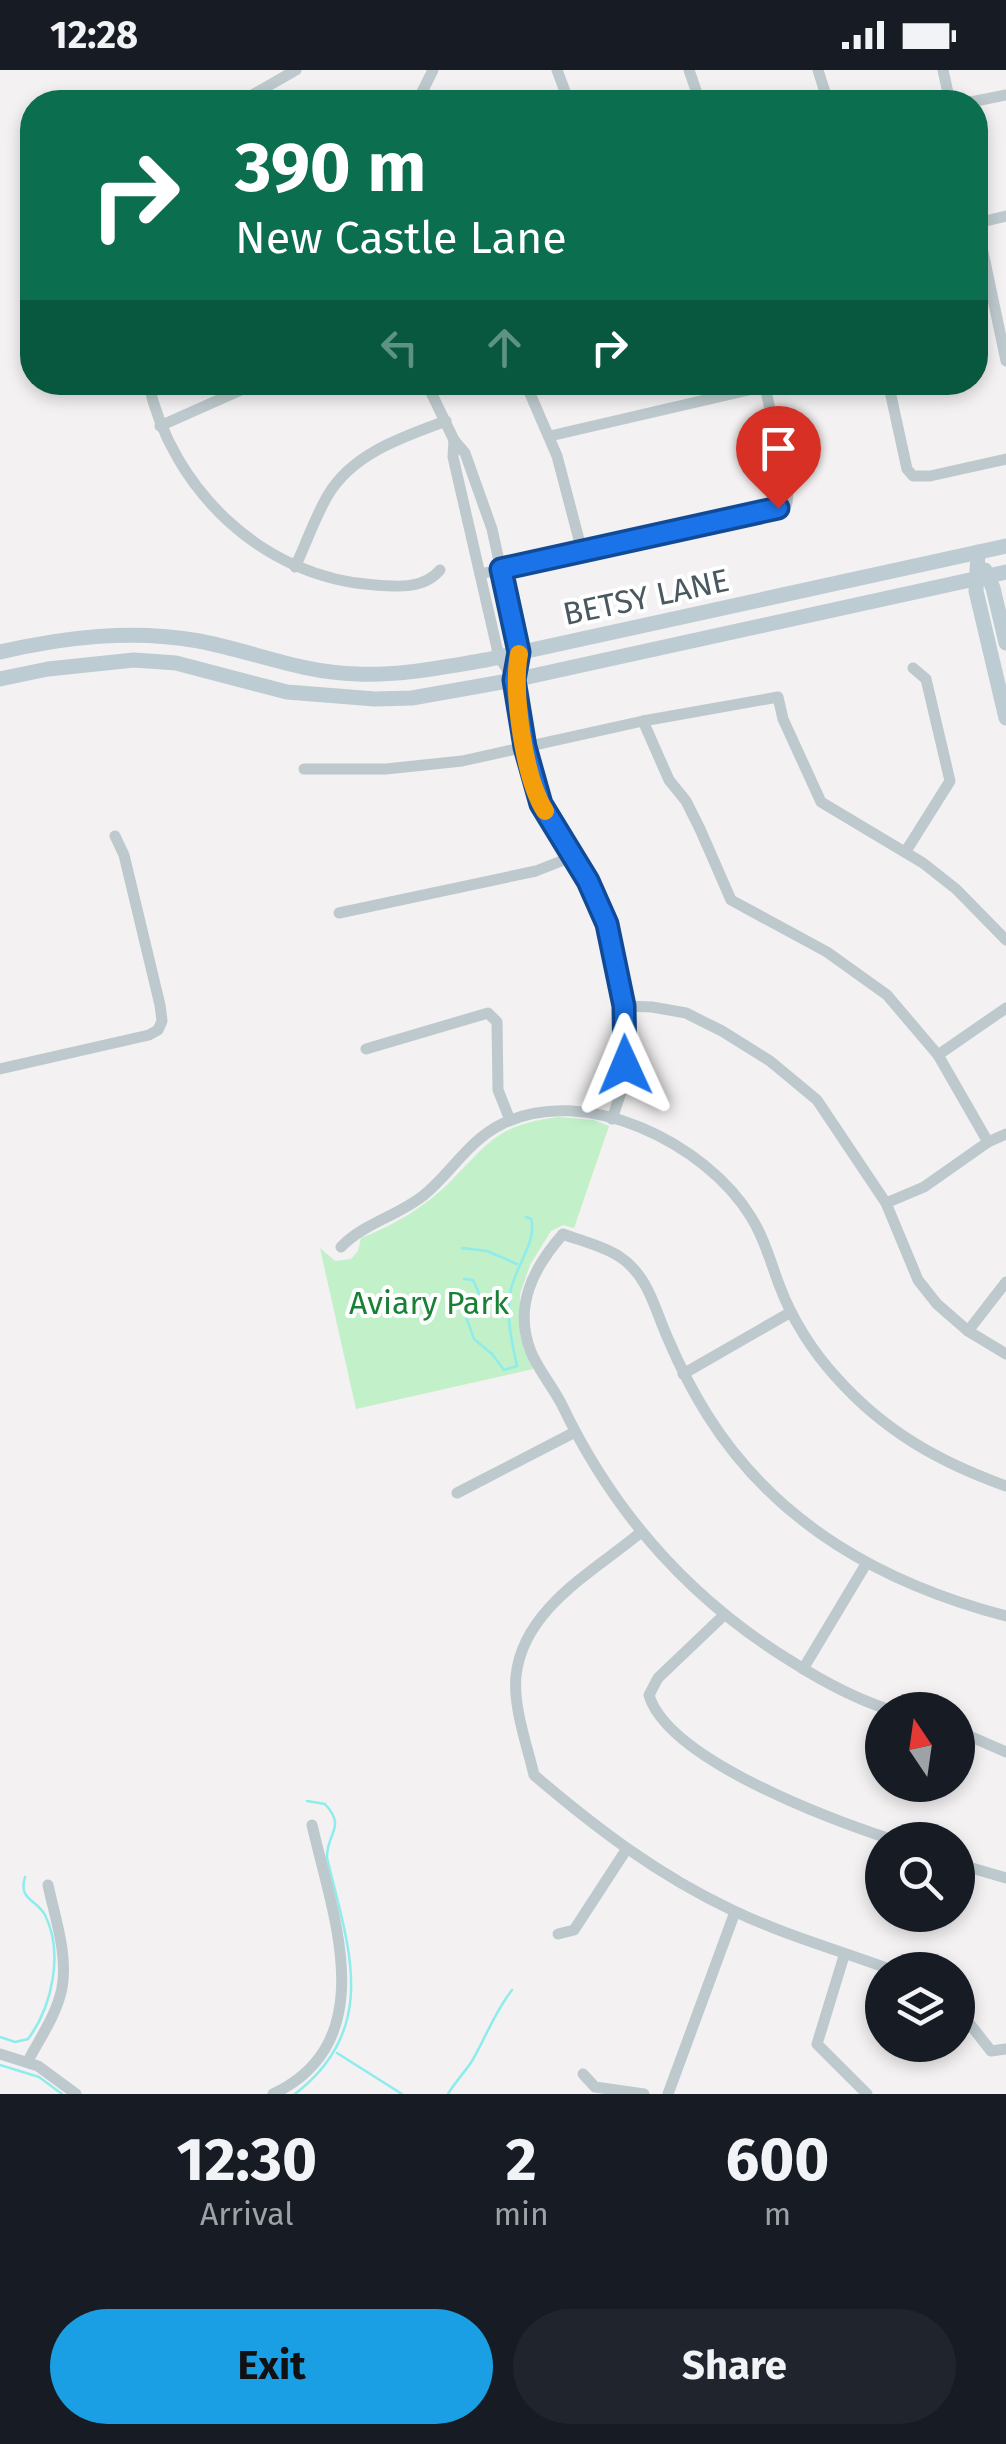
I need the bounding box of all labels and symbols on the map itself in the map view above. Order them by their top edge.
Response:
pin [736,406,821,509]
street label: BETSY LANE [560,561,732,633]
position arrow [573,1013,677,1117]
park label: Aviary Park [349,1284,510,1322]
north arrow [865,1692,975,1802]

